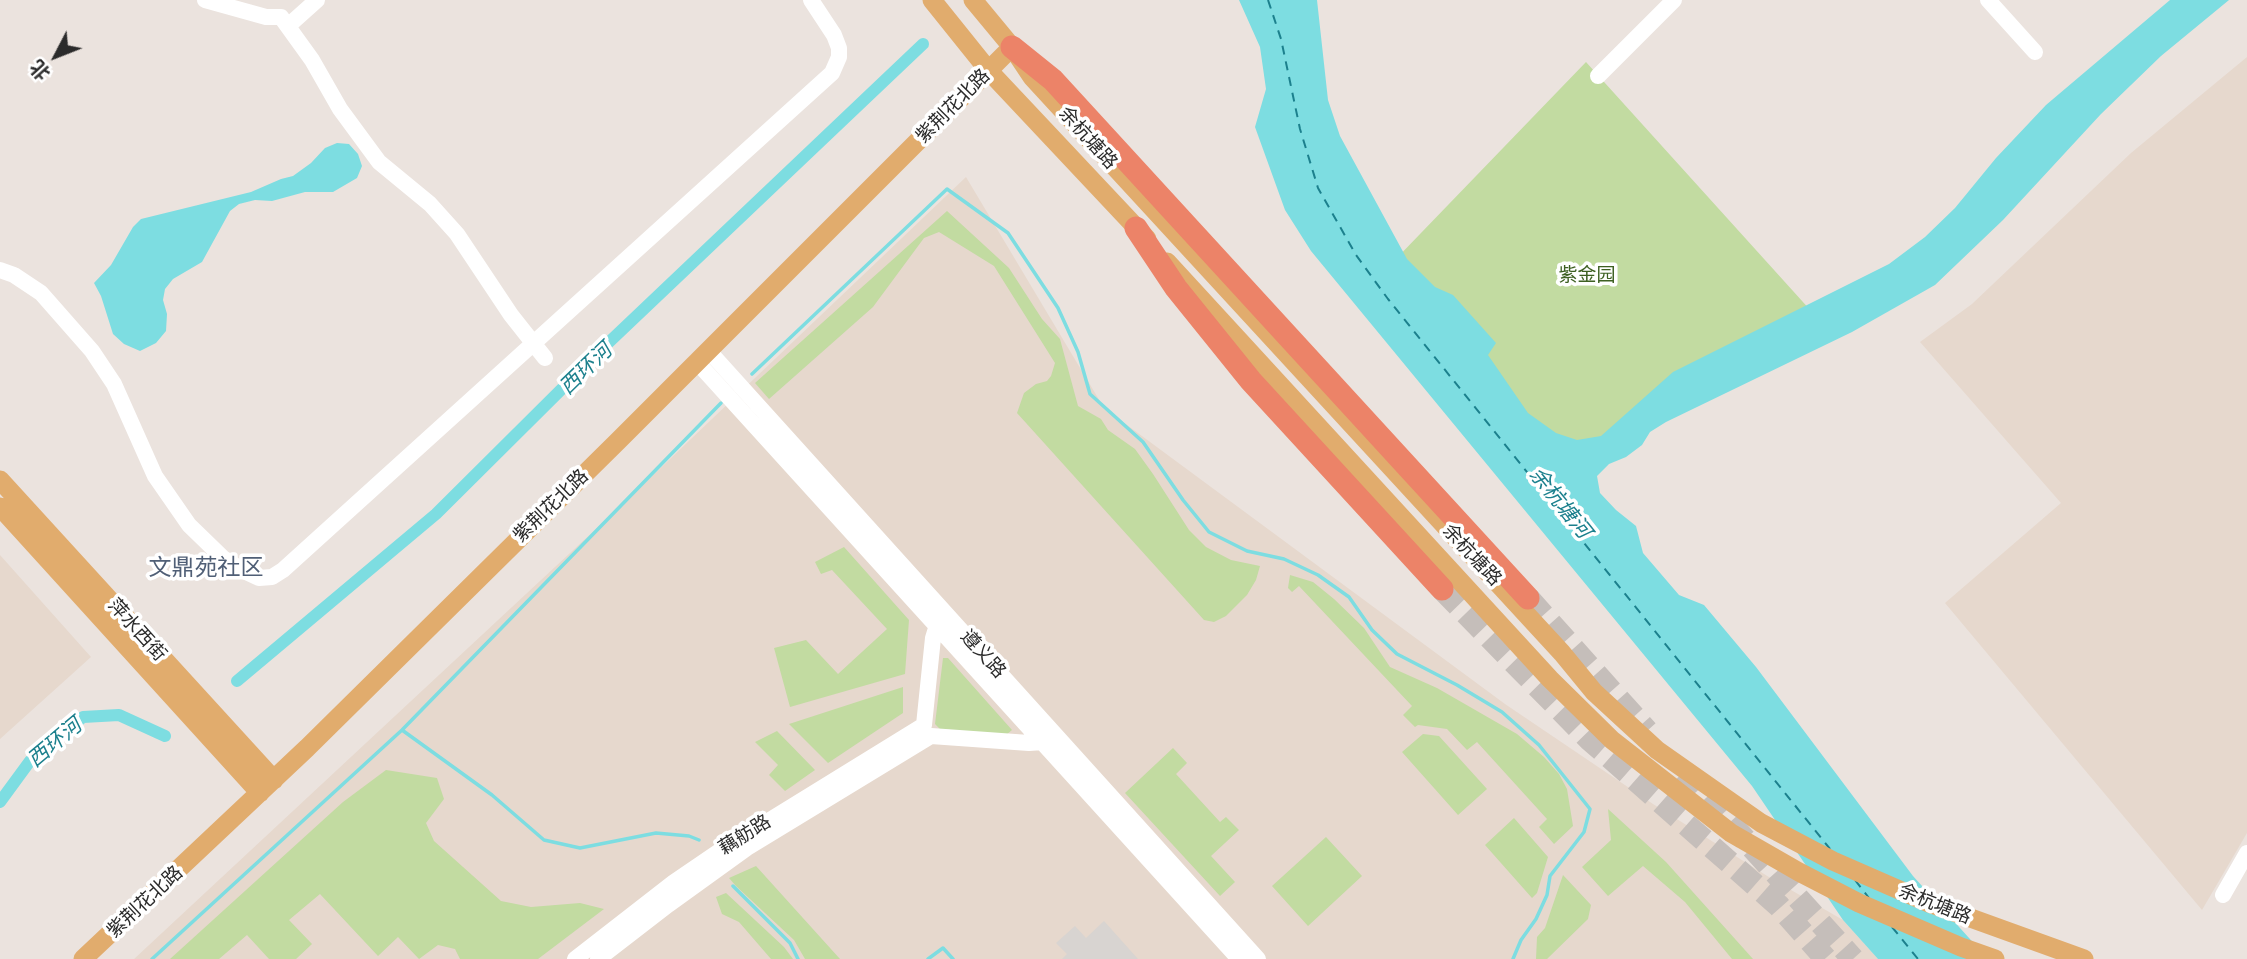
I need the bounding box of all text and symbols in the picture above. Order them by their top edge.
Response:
north arrow [21,21,91,91]
text: 北 [25,56,55,85]
street label: 紫荆花北路 [911,64,995,148]
street label: 余杭塘路 [1054,102,1122,174]
park label: 紫金园 [1559,264,1615,286]
water label: 西环河 [555,338,617,400]
water label: 余杭塘河 [1524,462,1596,544]
street label: 紫荆花北路 [509,465,593,547]
street label: 余杭塘路 [1438,519,1506,591]
district label: 文鼎苑社区 [149,554,263,582]
street label: 萍水西街 [103,594,171,666]
street label: 遵义路 [955,625,1011,683]
water label: 西环河 [23,713,87,773]
street label: 藕舫路 [715,810,775,860]
street label: 紫荆花北路 [102,861,188,943]
street label: 余杭塘路 [1895,879,1975,929]

